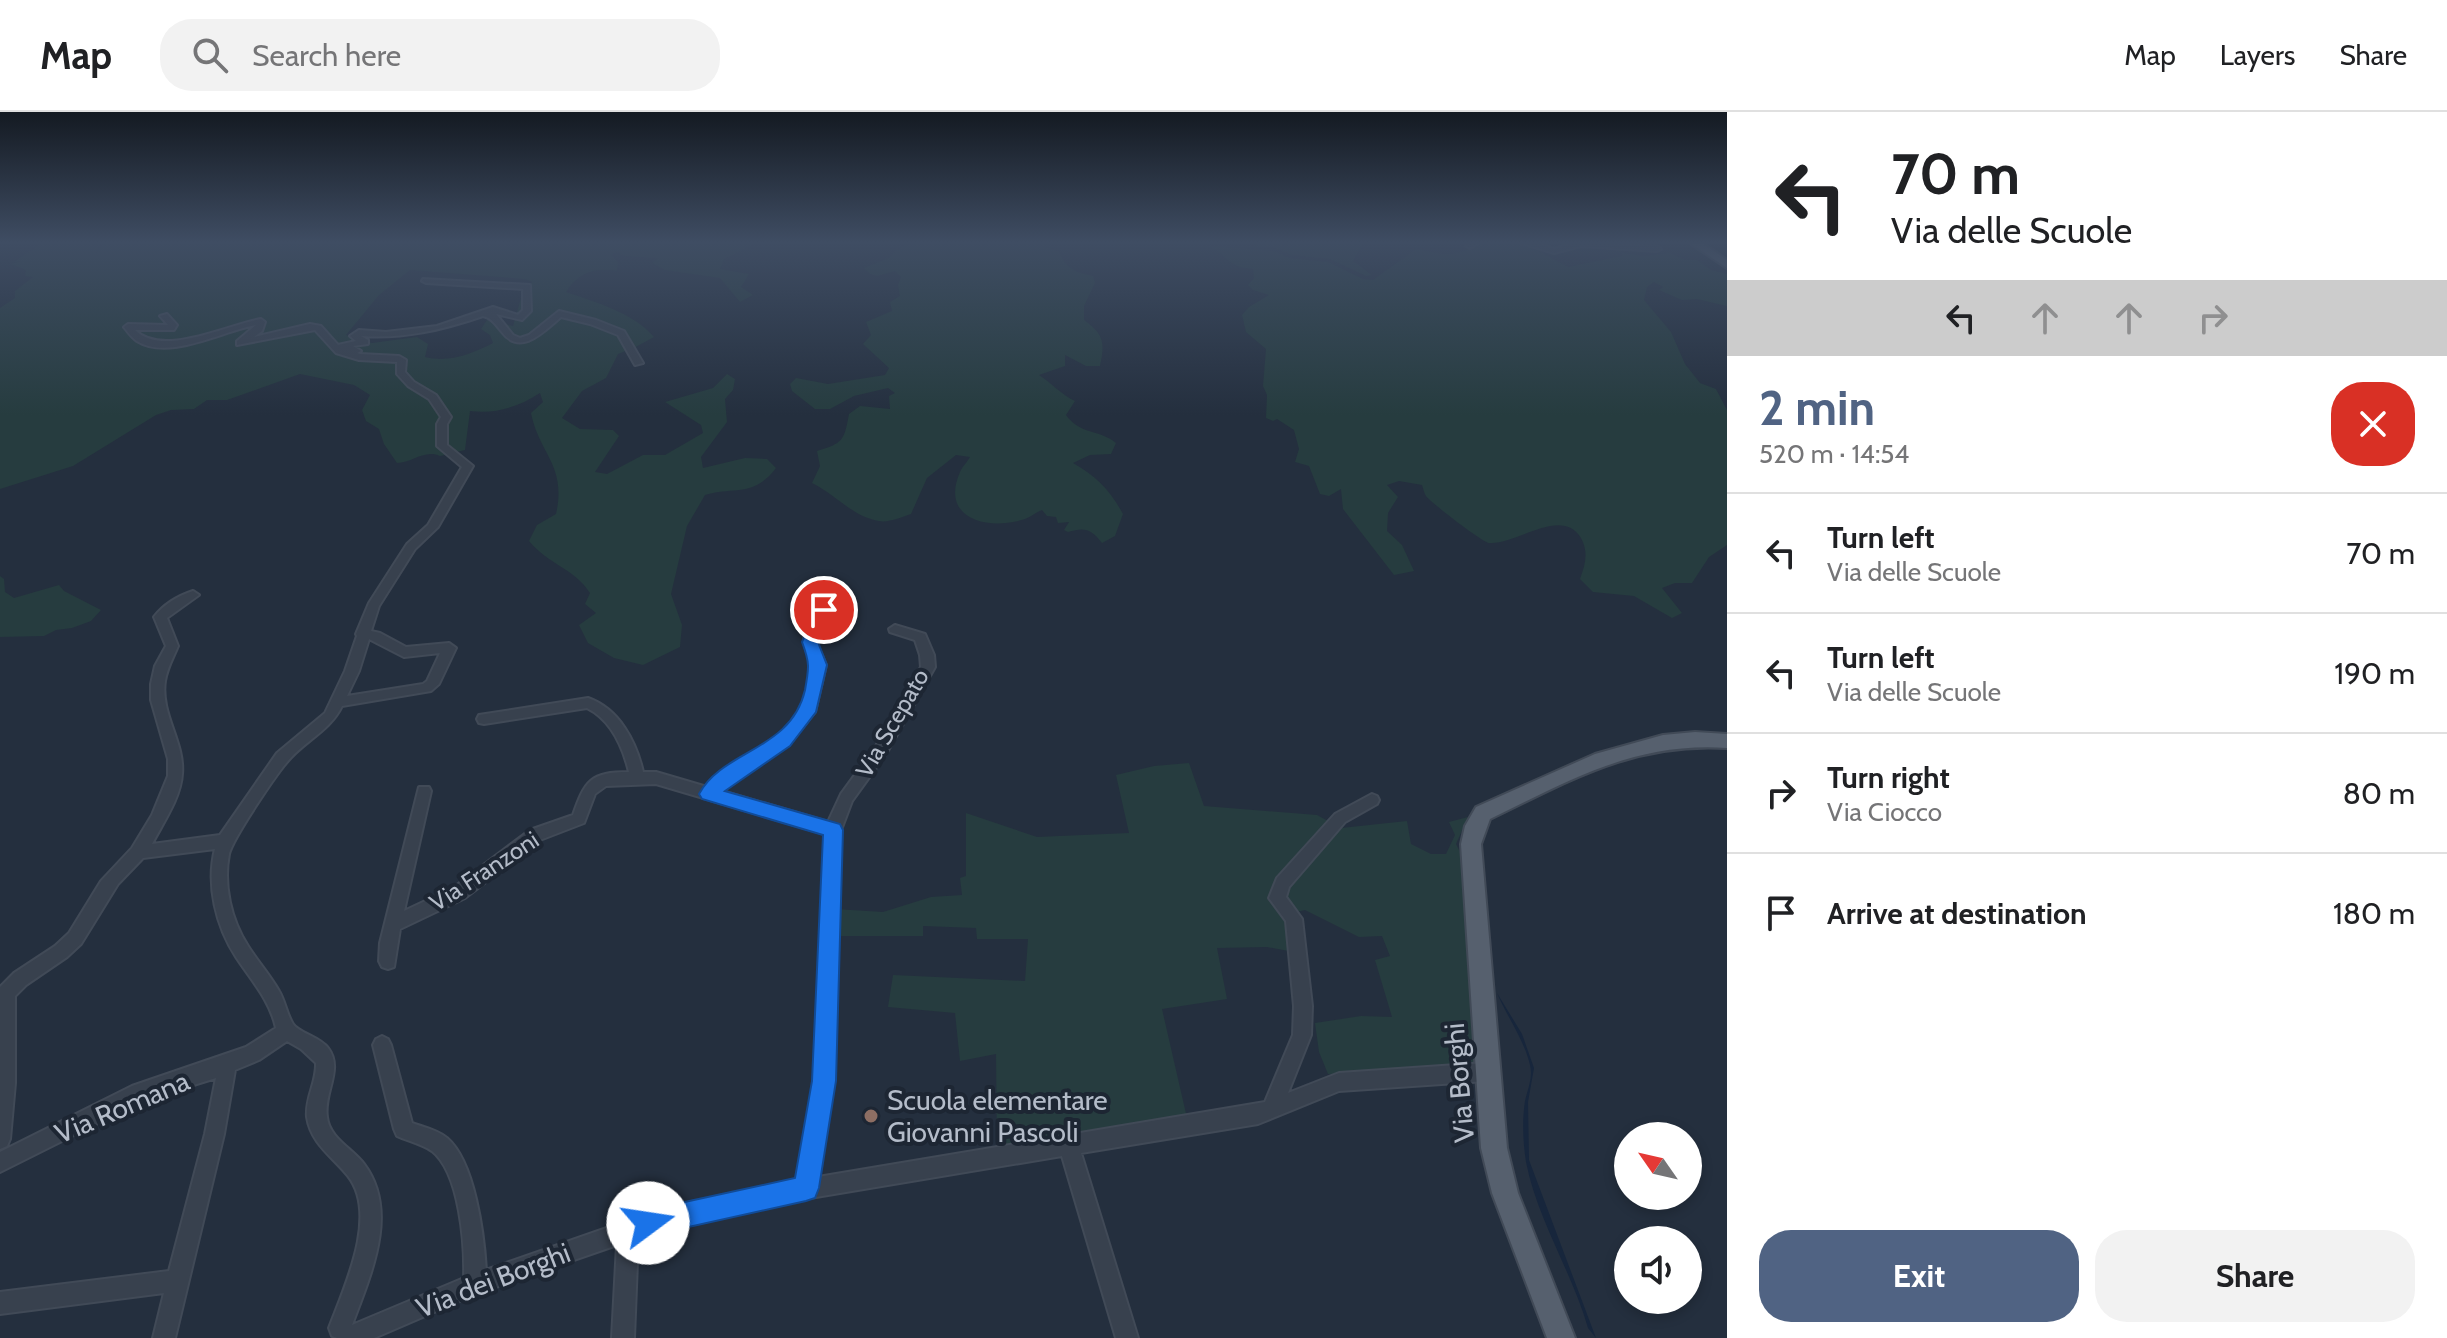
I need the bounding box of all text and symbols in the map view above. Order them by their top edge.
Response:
search box [160,19,720,91]
text: Map [40,32,112,79]
icon: search [188,33,232,77]
text: Search here [252,37,401,74]
text: Map [2124,38,2176,72]
text: Layers [2220,38,2295,72]
text: Share [2339,38,2407,72]
text: 70 m [1891,140,2020,208]
icon: left [1759,144,1863,248]
text: Via delle Scuole [1891,208,2132,252]
icon: left [1939,296,1983,340]
icon: ahead [2023,296,2067,340]
icon: ahead [2107,296,2151,340]
icon: right [2191,296,2235,340]
text: 2 min [1759,379,1875,437]
button: close [2331,382,2415,466]
text: 520 m · 14:54 [1759,438,1909,470]
text: Turn left [1827,519,1935,556]
icon: left [1759,531,1803,575]
text: 70 m [2346,535,2415,572]
text: Via delle Scuole [1827,556,2001,588]
pin [790,576,858,644]
icon: arrive [802,588,846,632]
text: Turn left [1827,639,1935,676]
icon: left [1759,651,1803,695]
text: 190 m [2334,655,2415,692]
street label: Via Scepato [849,664,935,782]
text: Via delle Scuole [1827,676,2001,708]
text: Turn right [1827,759,1950,796]
icon: right [1759,771,1803,815]
text: 80 m [2343,775,2415,812]
text: Via Ciocco [1827,796,1942,828]
street label: Via Franzoni [424,825,544,917]
icon: arrive [1759,891,1803,935]
text: Arrive at destination [1827,895,2087,932]
text: 180 m [2333,895,2415,932]
street label: Via Borghi [1437,1022,1481,1144]
street label: Via Romana [50,1063,195,1151]
place label: Scuola elementare Giovanni Pascoli [887,1083,1108,1149]
marker: Scuola elementare Giovanni Pascoli [862,1107,880,1125]
north arrow [1614,1122,1702,1210]
map controls [1614,1122,1702,1314]
position arrow [606,1181,690,1265]
button: sound [1614,1226,1702,1314]
button: Exit [1759,1230,2079,1322]
button: Share [2095,1230,2415,1322]
street label: Via dei Borghi [411,1235,575,1325]

